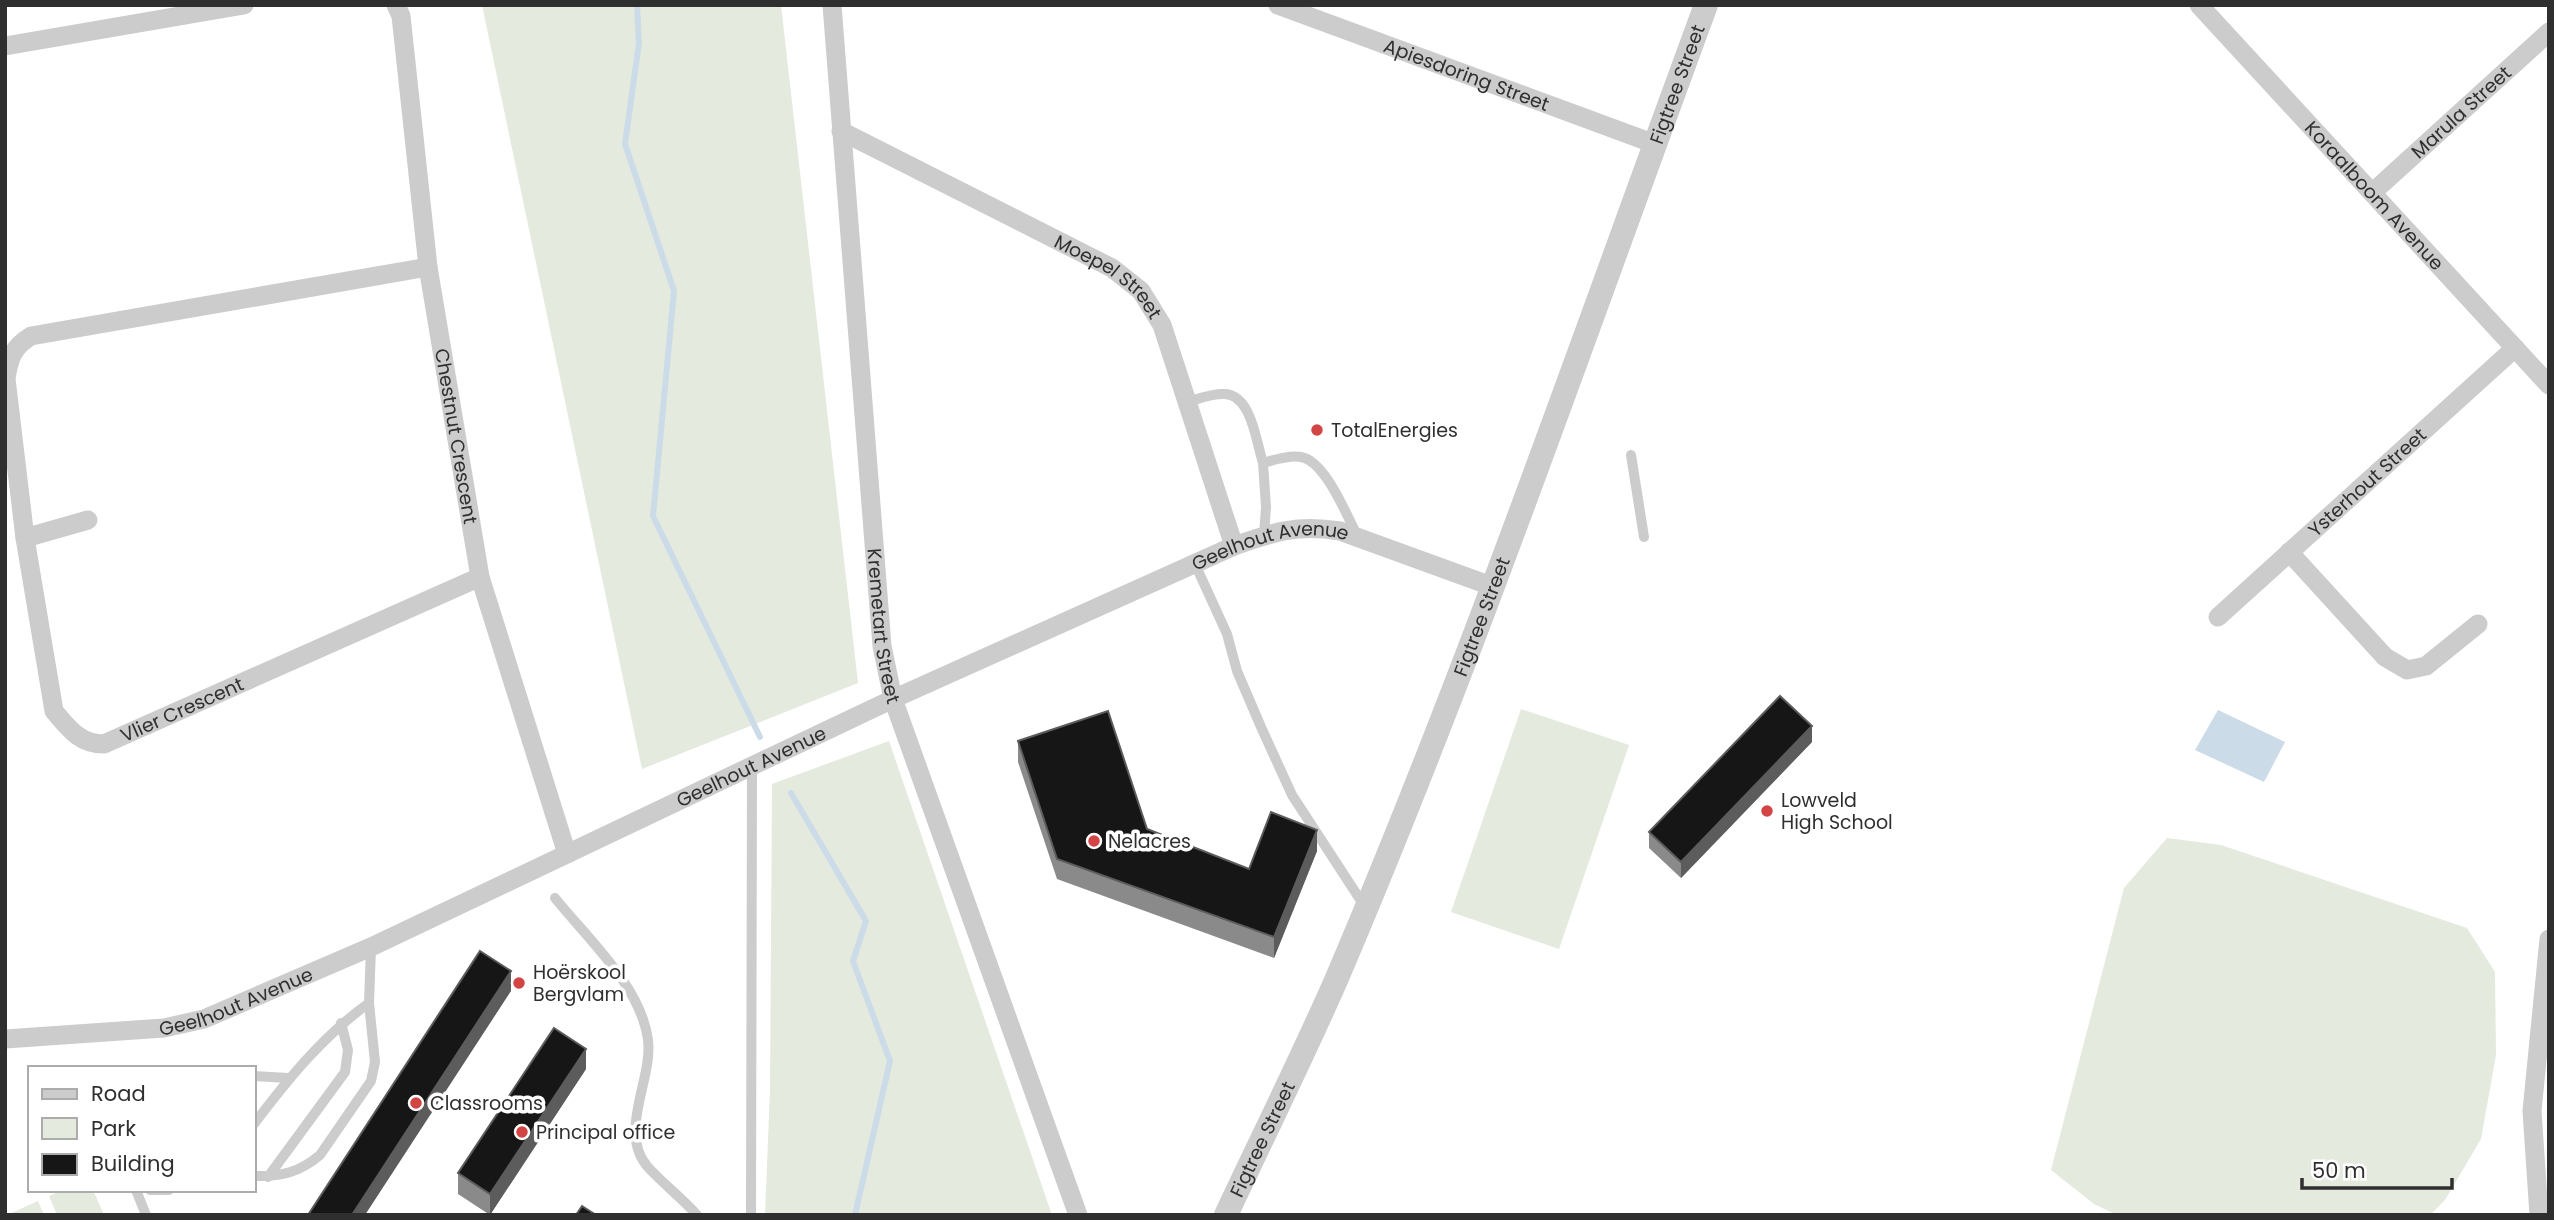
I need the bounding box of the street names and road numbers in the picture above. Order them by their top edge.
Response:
street label: Figtree Street [1643,21,1712,148]
street label: Apiesdoring Street [1380,32,1553,118]
street label: Marula Street [2405,60,2517,165]
street label: Koraalboom Avenue [2298,115,2450,276]
street label: Moepel Street [1050,228,1168,324]
street label: Chestnut Crescent [428,346,484,526]
street label: Ysterhout Street [2302,422,2432,543]
street label: Geelhout Avenue [1187,515,1353,577]
street label: Kremetart Street [860,547,907,708]
street label: Figtree Street [1447,553,1517,680]
street label: Vlier Crescent [116,671,248,749]
street label: Geelhout Avenue [672,720,831,814]
street label: Geelhout Avenue [156,961,317,1043]
street label: Figtree Street [1223,1077,1302,1202]

